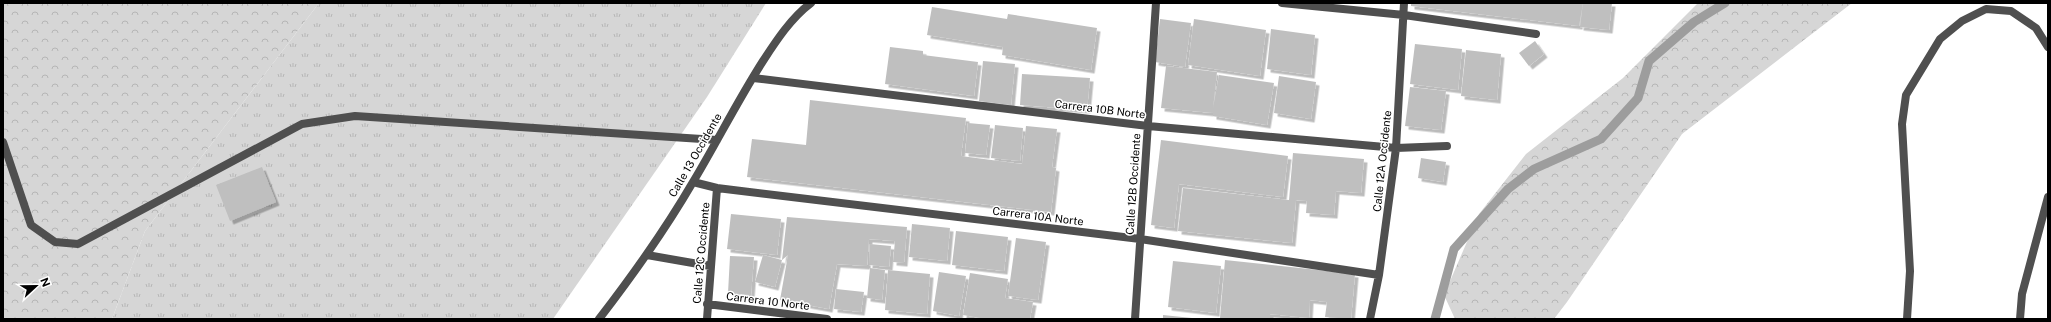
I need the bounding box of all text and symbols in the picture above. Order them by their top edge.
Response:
street label: Carrera 10B Norte [1054,97,1146,121]
street label: Calle 12A Occidente [1371,110,1393,212]
street label: Calle 13 Occidente [666,111,724,199]
street label: Calle 12B Occidente [1123,133,1143,235]
street label: Calle 12C Occidente [691,202,711,304]
street label: Carrera 10A Norte [992,204,1084,228]
north arrow [16,266,56,306]
text: N [38,276,52,288]
street label: Carrera 10 Norte [726,290,810,312]

